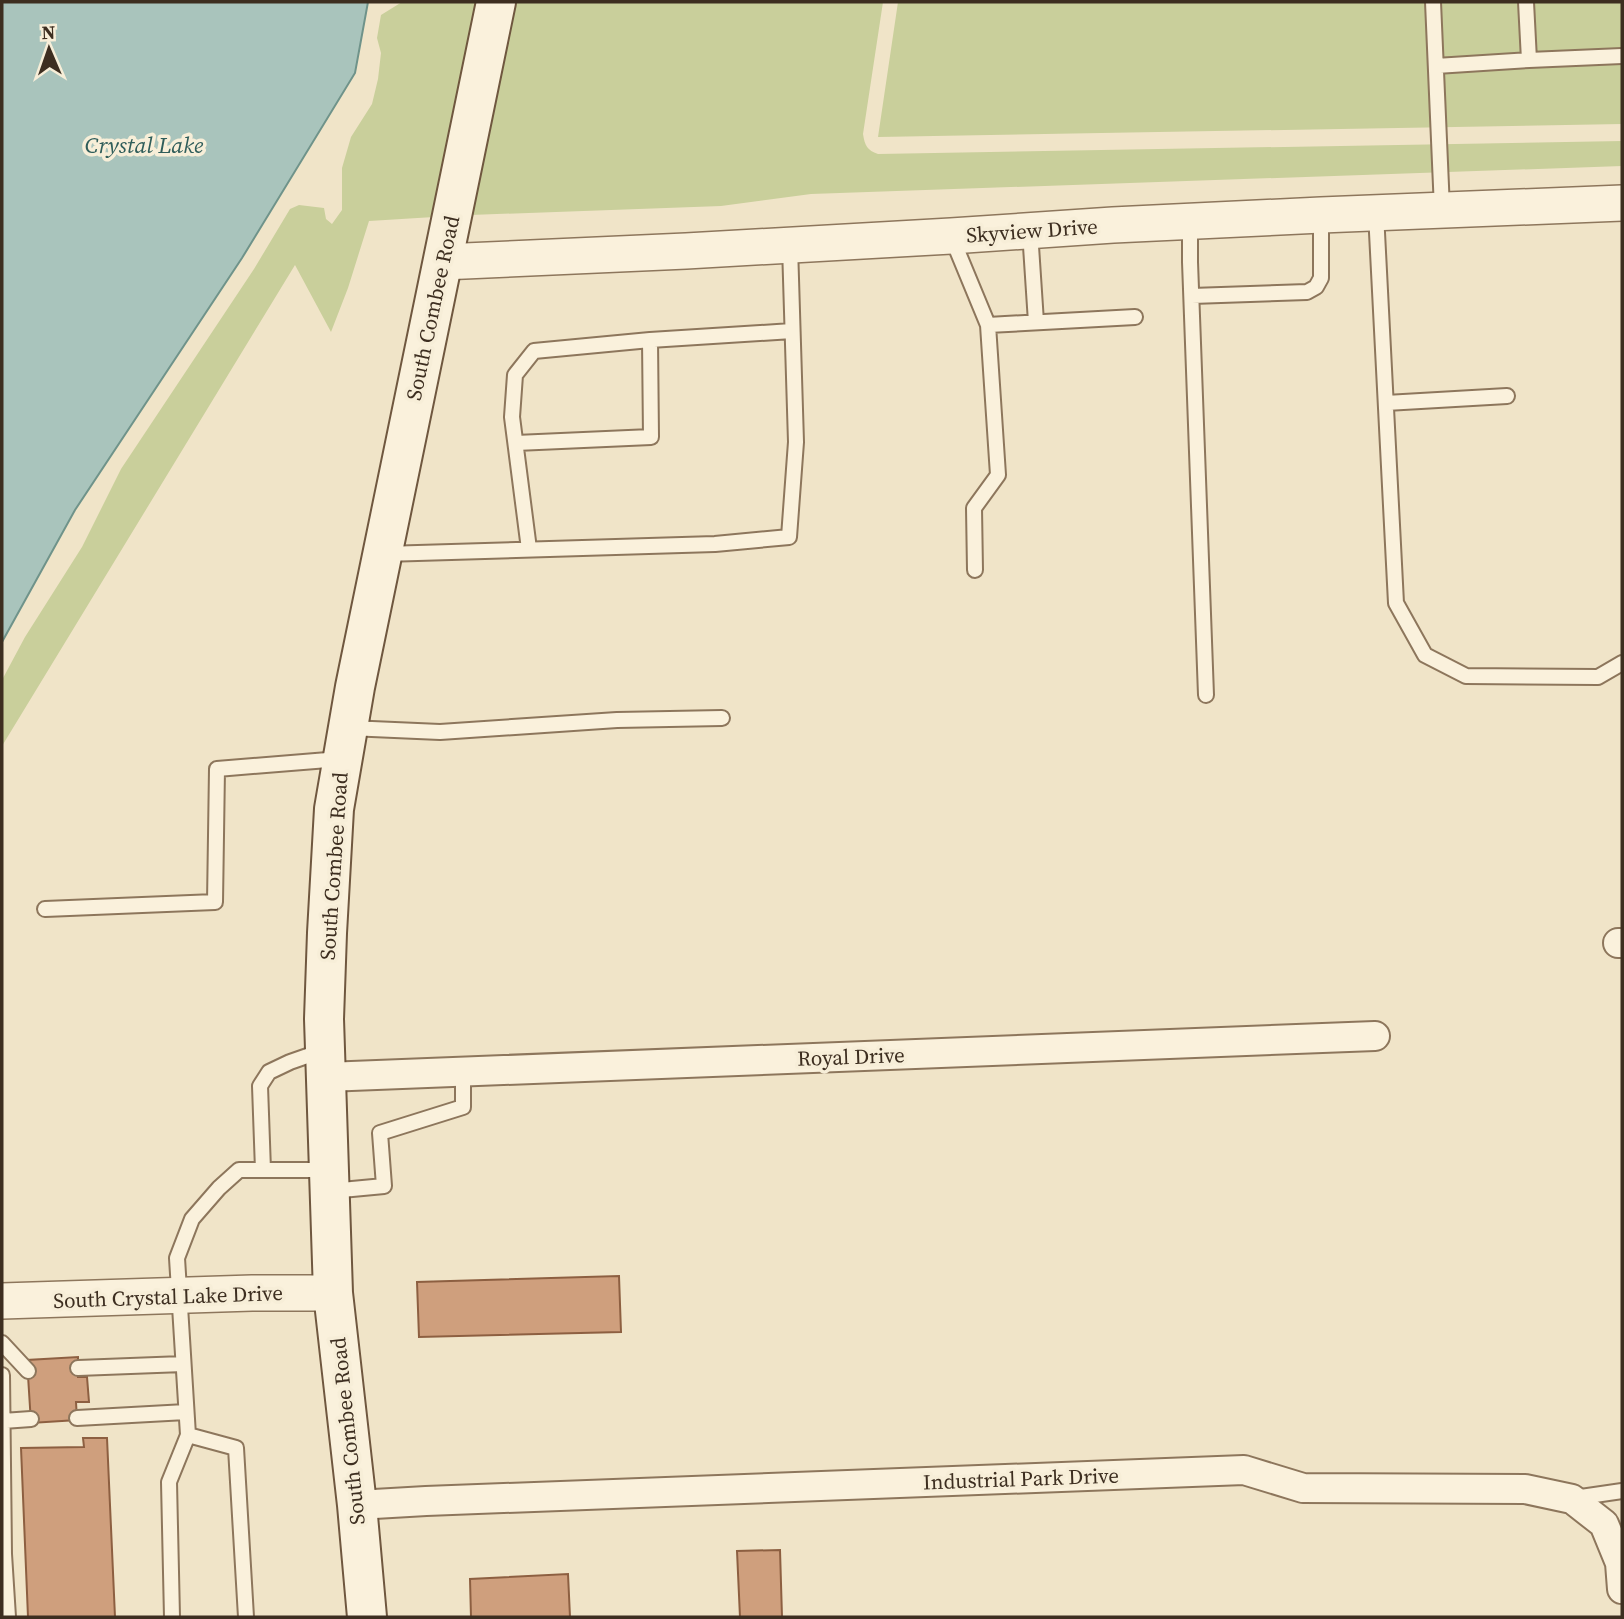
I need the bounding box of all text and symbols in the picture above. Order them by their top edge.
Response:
north arrow [14,14,84,84]
text: N [41,19,56,45]
water label: Crystal Lake [85,129,204,161]
street label: Skyview Drive [965,211,1099,250]
street label: South Combee Road [399,213,466,403]
street label: South Combee Road [312,771,355,961]
street label: Royal Drive [797,1040,905,1073]
street label: South Crystal Lake Drive [53,1278,283,1315]
street label: South Combee Road [323,1336,372,1526]
street label: Industrial Park Drive [923,1461,1119,1496]

